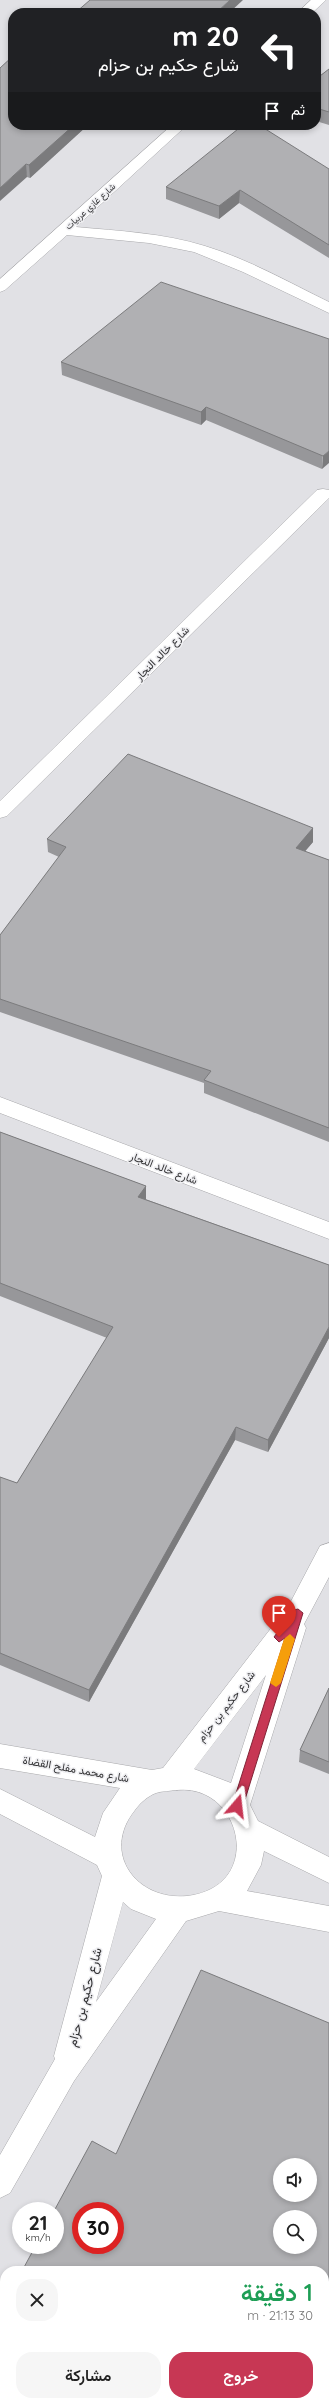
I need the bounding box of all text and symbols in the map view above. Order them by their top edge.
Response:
text: 20 m [172,18,239,53]
icon: left [253,24,305,76]
text: شارع حكيم بن حزام [98,53,239,76]
icon: arrive [261,100,283,122]
text: ثم [291,100,305,119]
street label: شارع غازي عربيات [63,181,119,233]
street label: شارع خالد النجار [131,623,193,684]
street label: شارع خالد النجار [127,1148,200,1188]
pin [262,1596,296,1637]
icon: arrive [268,1602,290,1624]
street label: شارع حكيم بن حزام [194,1667,259,1745]
street label: شارع محمد مفلح القضاة [22,1753,131,1786]
position arrow [216,1785,258,1827]
street label: شارع حكيم بن حزام [63,1946,107,2049]
map controls [273,2158,317,2254]
button: sound [273,2158,317,2202]
speed limit sign: 30 [72,2202,124,2254]
text: 21 [28,2210,48,2235]
button: search [273,2210,317,2254]
text: km/h [25,2231,51,2244]
text: 1 دقيقة [241,2277,313,2307]
button: close [16,2279,58,2321]
text: 30 m · 21:13 [247,2307,313,2323]
button: مشاركة [16,2352,161,2398]
button: خروج [169,2352,313,2398]

